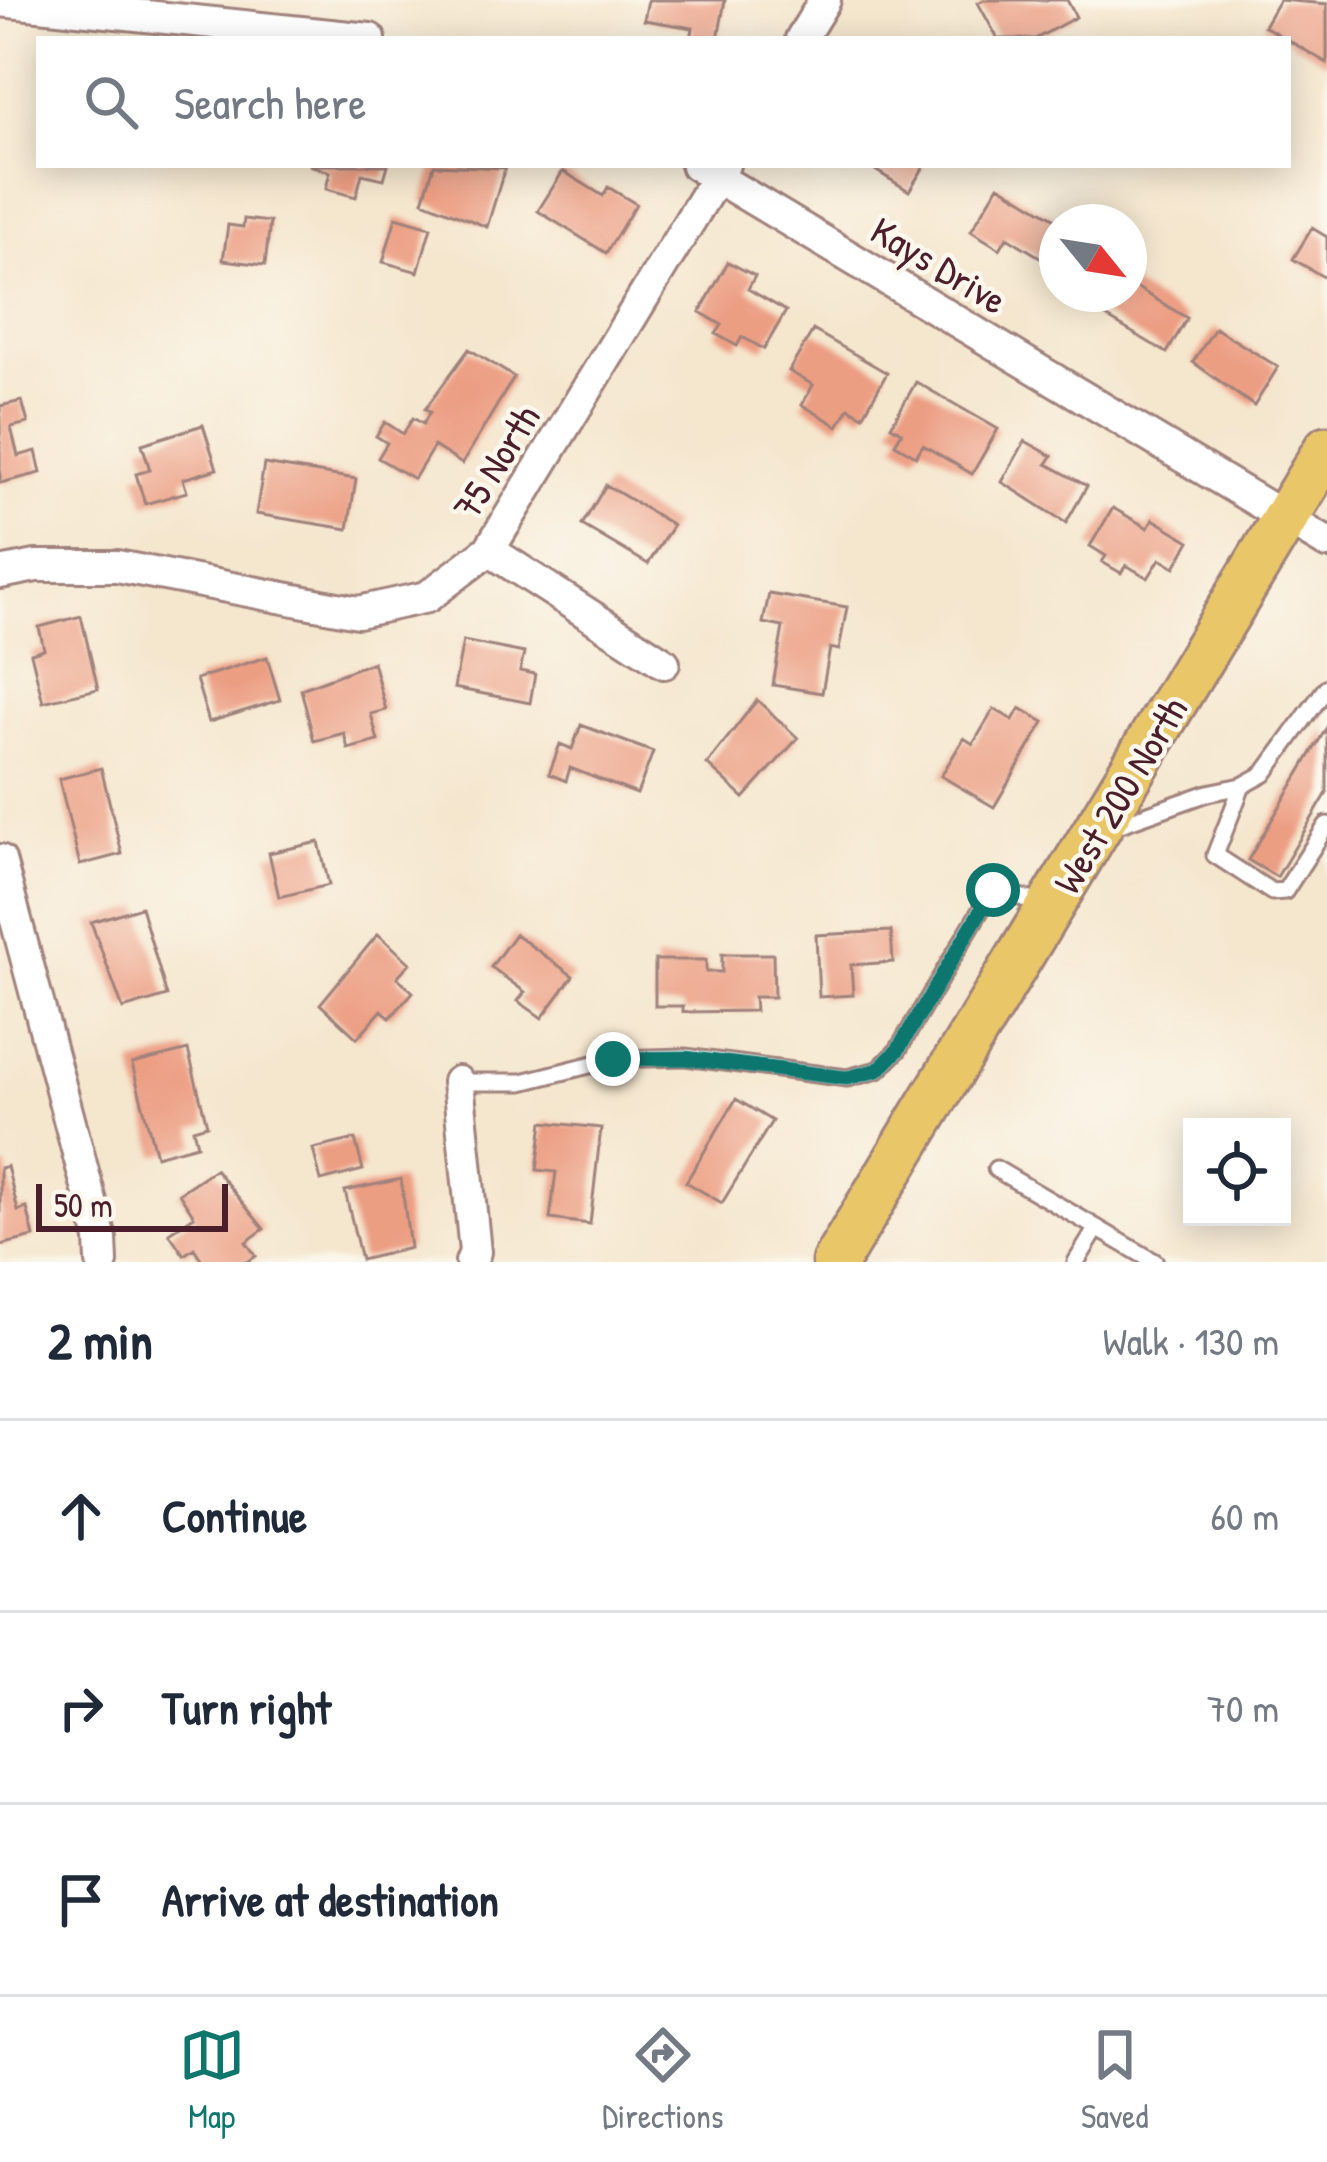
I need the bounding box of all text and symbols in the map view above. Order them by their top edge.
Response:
search box [36,36,1291,168]
icon: search [78,69,144,135]
text: Search here [174,72,366,133]
street label: Kays Drive [862,203,1017,326]
north arrow [1039,204,1147,312]
street label: 75 North [440,394,551,529]
street label: West 200 North [1040,687,1199,903]
route start [966,863,1020,917]
route end [586,1032,640,1086]
map controls [1183,1118,1291,1226]
button: locate [1183,1118,1291,1226]
scale bar [36,1178,228,1231]
text: 50 m [54,1183,113,1227]
text: 2 min [48,1306,153,1375]
text: Walk · 130 m [1103,1314,1279,1367]
icon: ahead [48,1483,114,1549]
text: Continue [162,1485,307,1546]
text: 60 m [1210,1489,1279,1542]
icon: right [48,1675,114,1741]
text: Turn right [162,1677,331,1738]
text: 70 m [1207,1681,1279,1734]
icon: arrive [48,1867,114,1933]
text: Arrive at destination [162,1869,499,1930]
tab: Map [179,2022,245,2138]
tab: Directions [602,2022,724,2138]
tab: Saved [1081,2022,1148,2138]

